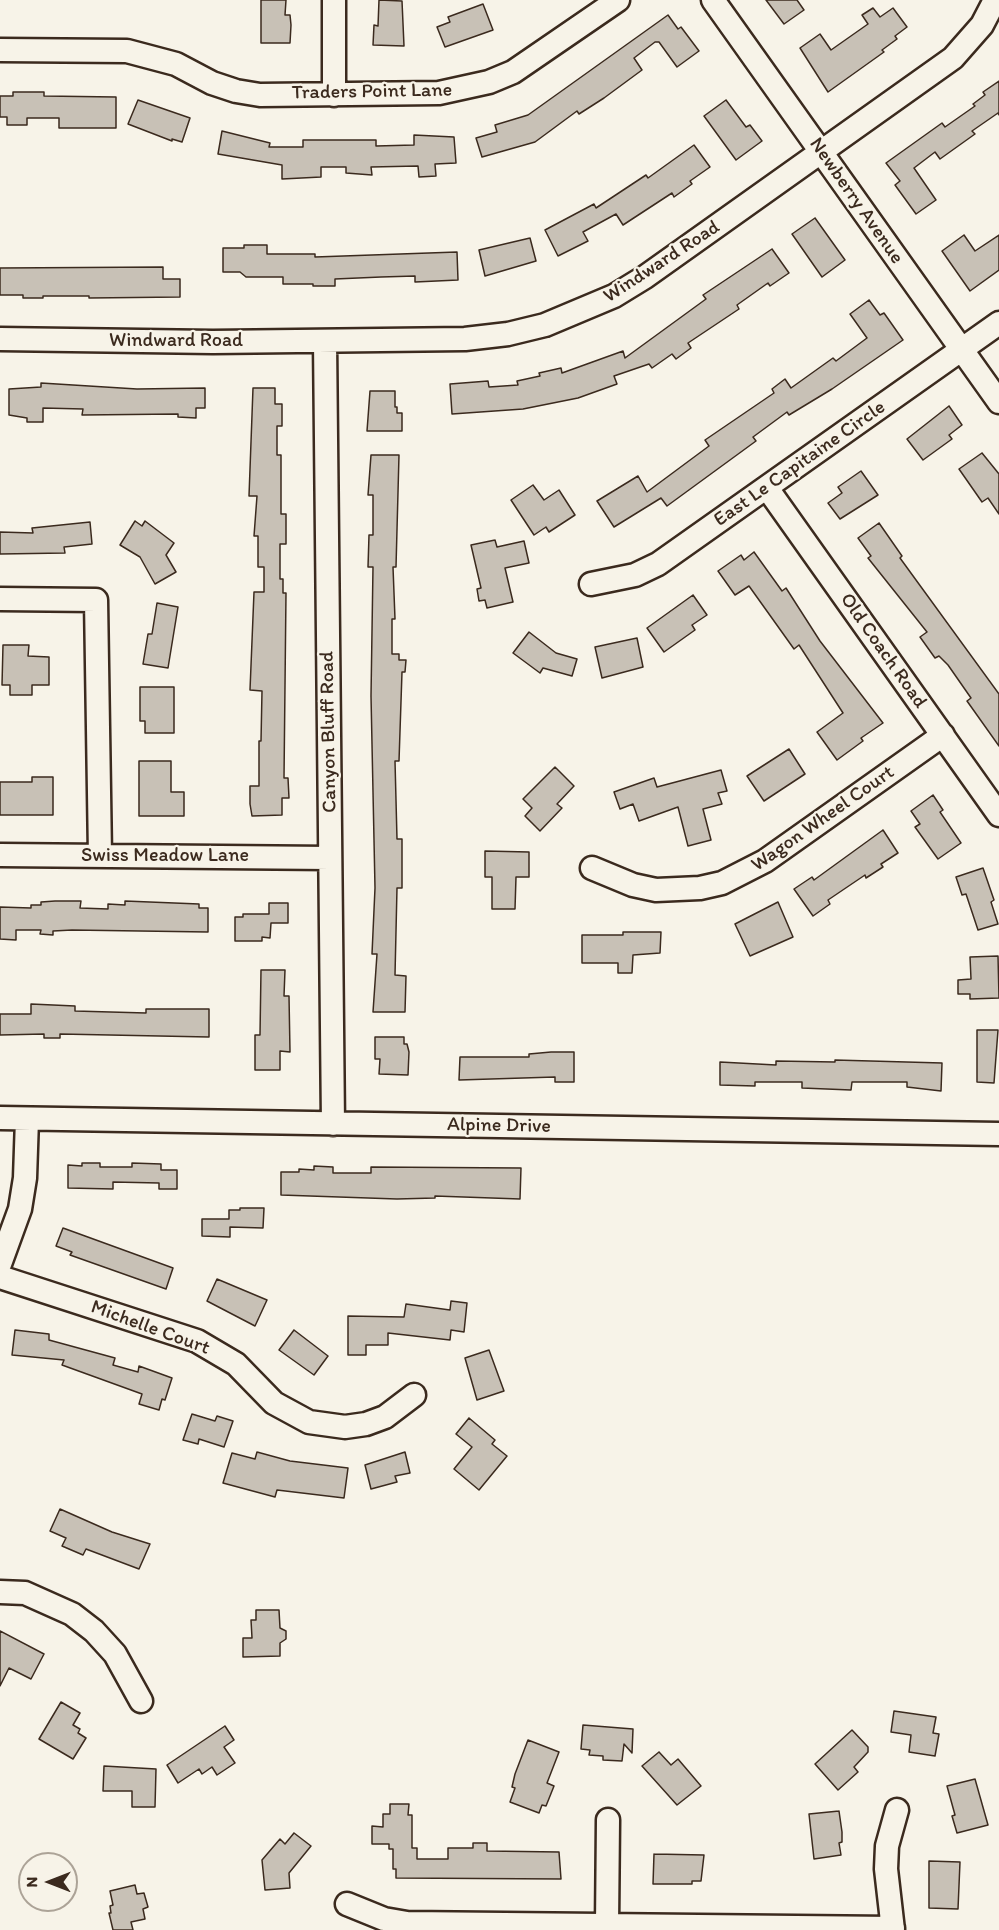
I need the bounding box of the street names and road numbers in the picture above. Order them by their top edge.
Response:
street label: Traders Point Lane [292,79,452,105]
street label: Newberry Avenue [803,133,909,269]
street label: Windward Road [599,215,725,309]
street label: Windward Road [109,329,243,353]
street label: East Le Capitaine Circle [710,396,890,532]
street label: Old Coach Road [834,589,932,713]
street label: Canyon Bluff Road [316,651,342,813]
street label: Wagon Wheel Court [747,761,899,877]
street label: Swiss Meadow Lane [81,844,249,868]
street label: Alpine Drive [447,1113,551,1139]
street label: Michelle Court [87,1295,213,1361]

